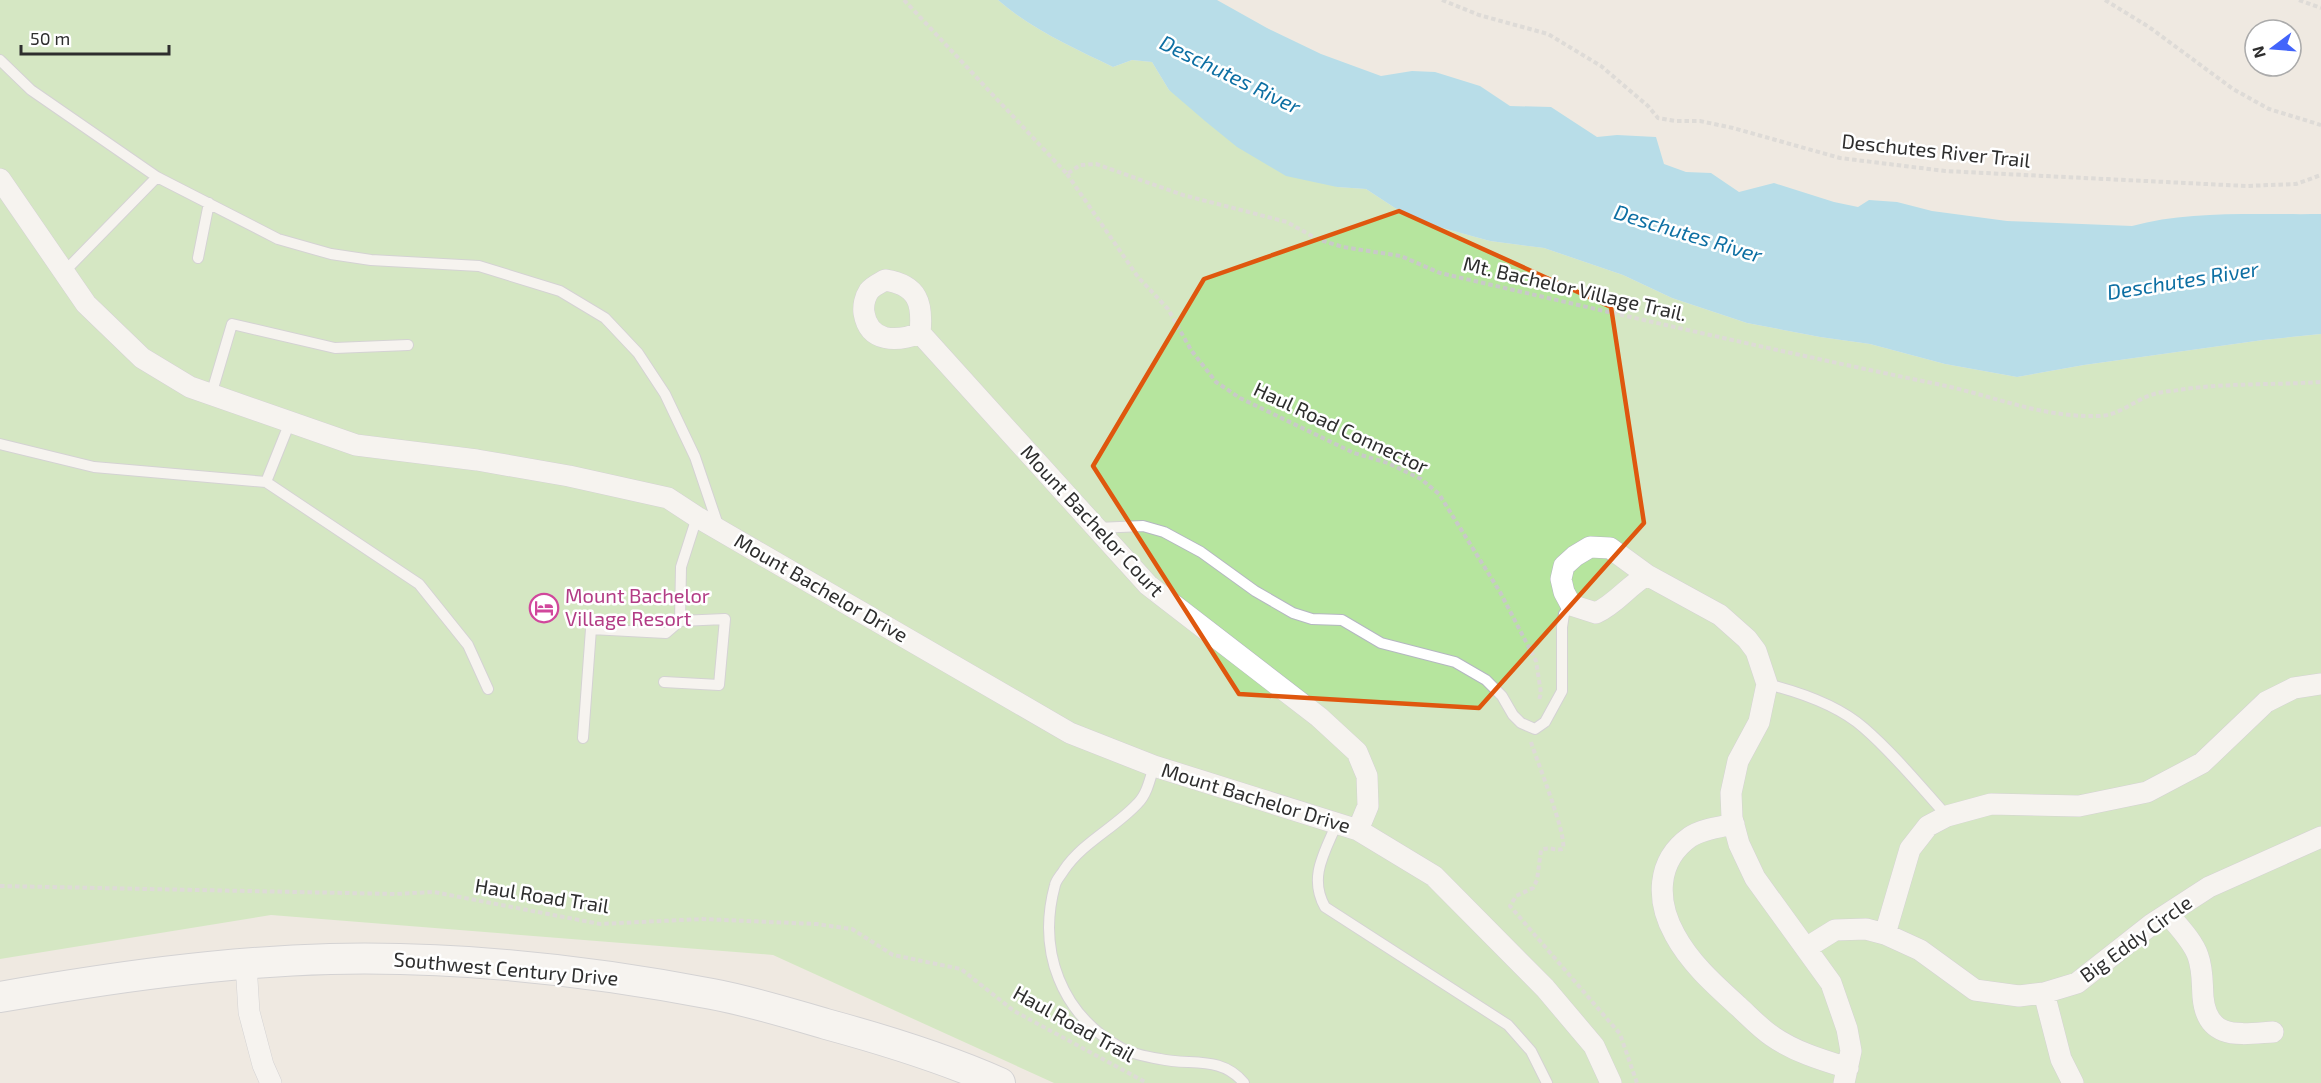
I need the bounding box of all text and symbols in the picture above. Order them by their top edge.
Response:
scale bar [21,18,170,56]
north arrow [2243,18,2303,78]
text: 50 m [30,27,70,49]
water label: Deschutes River [1156,29,1306,119]
text: N [2247,44,2269,60]
street label: Deschutes River Trail [1840,128,2032,172]
water label: Deschutes River [1611,198,1766,267]
street label: Mt. Bachelor Village Trail. [1461,251,1689,325]
water label: Deschutes River [2105,255,2261,304]
street label: Haul Road Connector [1250,376,1432,478]
street label: Mount Bachelor Court [1016,439,1170,601]
street label: Mount Bachelor Drive [730,528,913,647]
place label: Mount Bachelor Village Resort [565,583,710,630]
hotel icon: Mount Bachelor Village Resort [528,592,560,624]
street label: Mount Bachelor Drive [1159,757,1354,837]
street label: Haul Road Trail [473,873,611,917]
street label: Big Eddy Circle [2075,890,2196,987]
street label: Southwest Century Drive [393,946,619,990]
street label: Haul Road Trail [1009,980,1140,1066]

